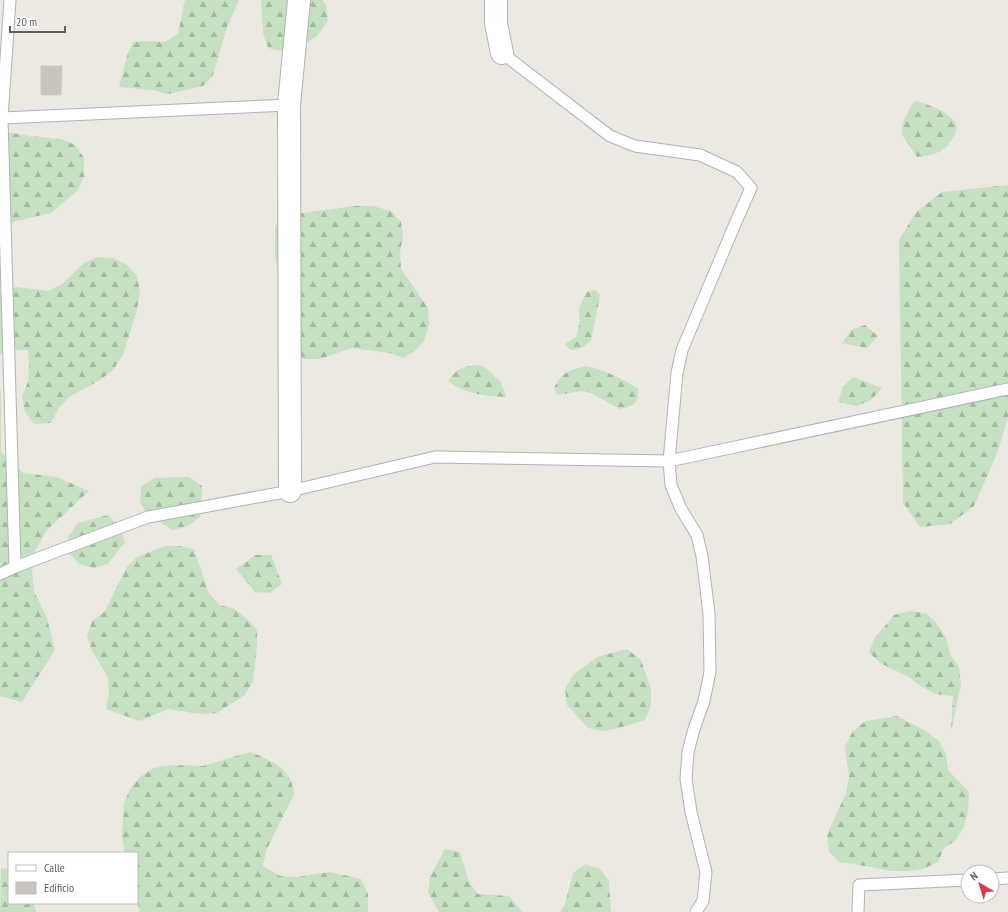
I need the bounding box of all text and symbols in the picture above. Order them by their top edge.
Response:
scale bar [10,8,65,34]
text: 20 m [16,14,37,29]
legend [8,852,138,904]
text: Calle [44,860,65,875]
north arrow [960,864,1000,904]
text: N [967,869,981,883]
text: Edificio [44,880,74,895]

